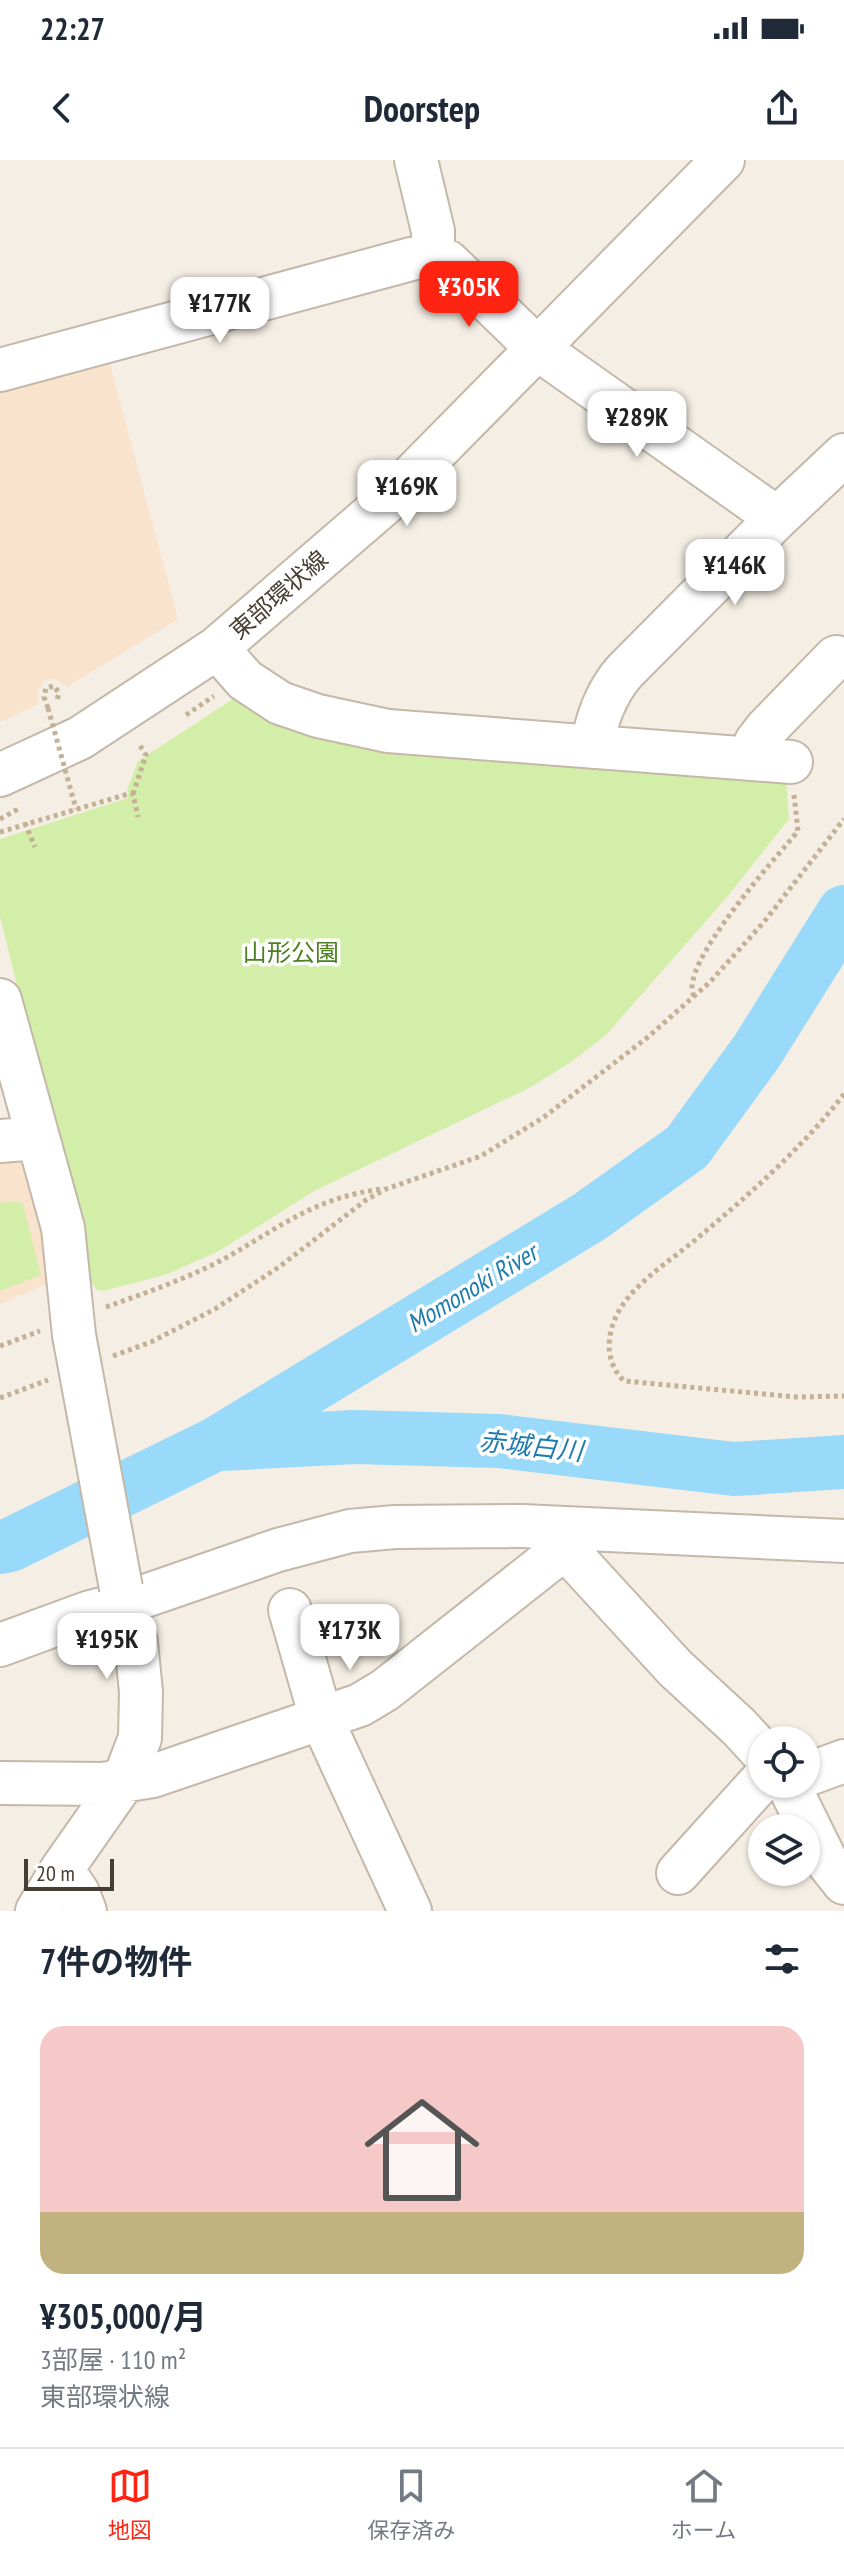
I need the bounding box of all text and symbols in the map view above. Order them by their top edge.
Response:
text: 22:27 [40,9,105,48]
text: Doorstep [364,85,480,132]
icon: back [40,86,84,130]
icon: share [760,86,804,130]
pin: ¥305K [413,261,525,329]
text: ¥305K [437,270,501,303]
pin: ¥177K [164,277,276,345]
text: ¥177K [188,286,252,319]
pin: ¥289K [581,391,693,459]
text: ¥289K [605,400,669,433]
pin: ¥169K [351,460,463,528]
text: ¥169K [375,469,439,502]
pin: ¥146K [679,539,791,607]
street label: 東部環状線 [223,544,334,646]
text: ¥146K [703,548,767,581]
park label: 山形公園 [243,937,339,968]
water label: Momonoki River [401,1234,546,1339]
water label: 赤城白川 [478,1424,587,1468]
pin: ¥173K [294,1604,406,1672]
pin: ¥195K [51,1613,163,1681]
text: ¥173K [318,1613,382,1646]
text: ¥195K [75,1622,139,1655]
map controls [748,1726,820,1886]
button: locate [748,1726,820,1798]
button: layers [748,1814,820,1886]
scale bar [24,1855,114,1891]
text: 20 m [36,1859,75,1887]
icon: filters [760,1937,804,1981]
text: 7件の物件 [40,1939,192,1983]
icon: home [350,2078,494,2222]
text: ¥305,000/月 [40,2294,207,2338]
text: 3部屋 · 110 m² [40,2343,186,2376]
text: 東部環状線 [40,2380,170,2413]
tab: 地図 [108,2464,152,2544]
tab: 保存済み [367,2464,455,2544]
tab: ホーム [671,2464,736,2544]

